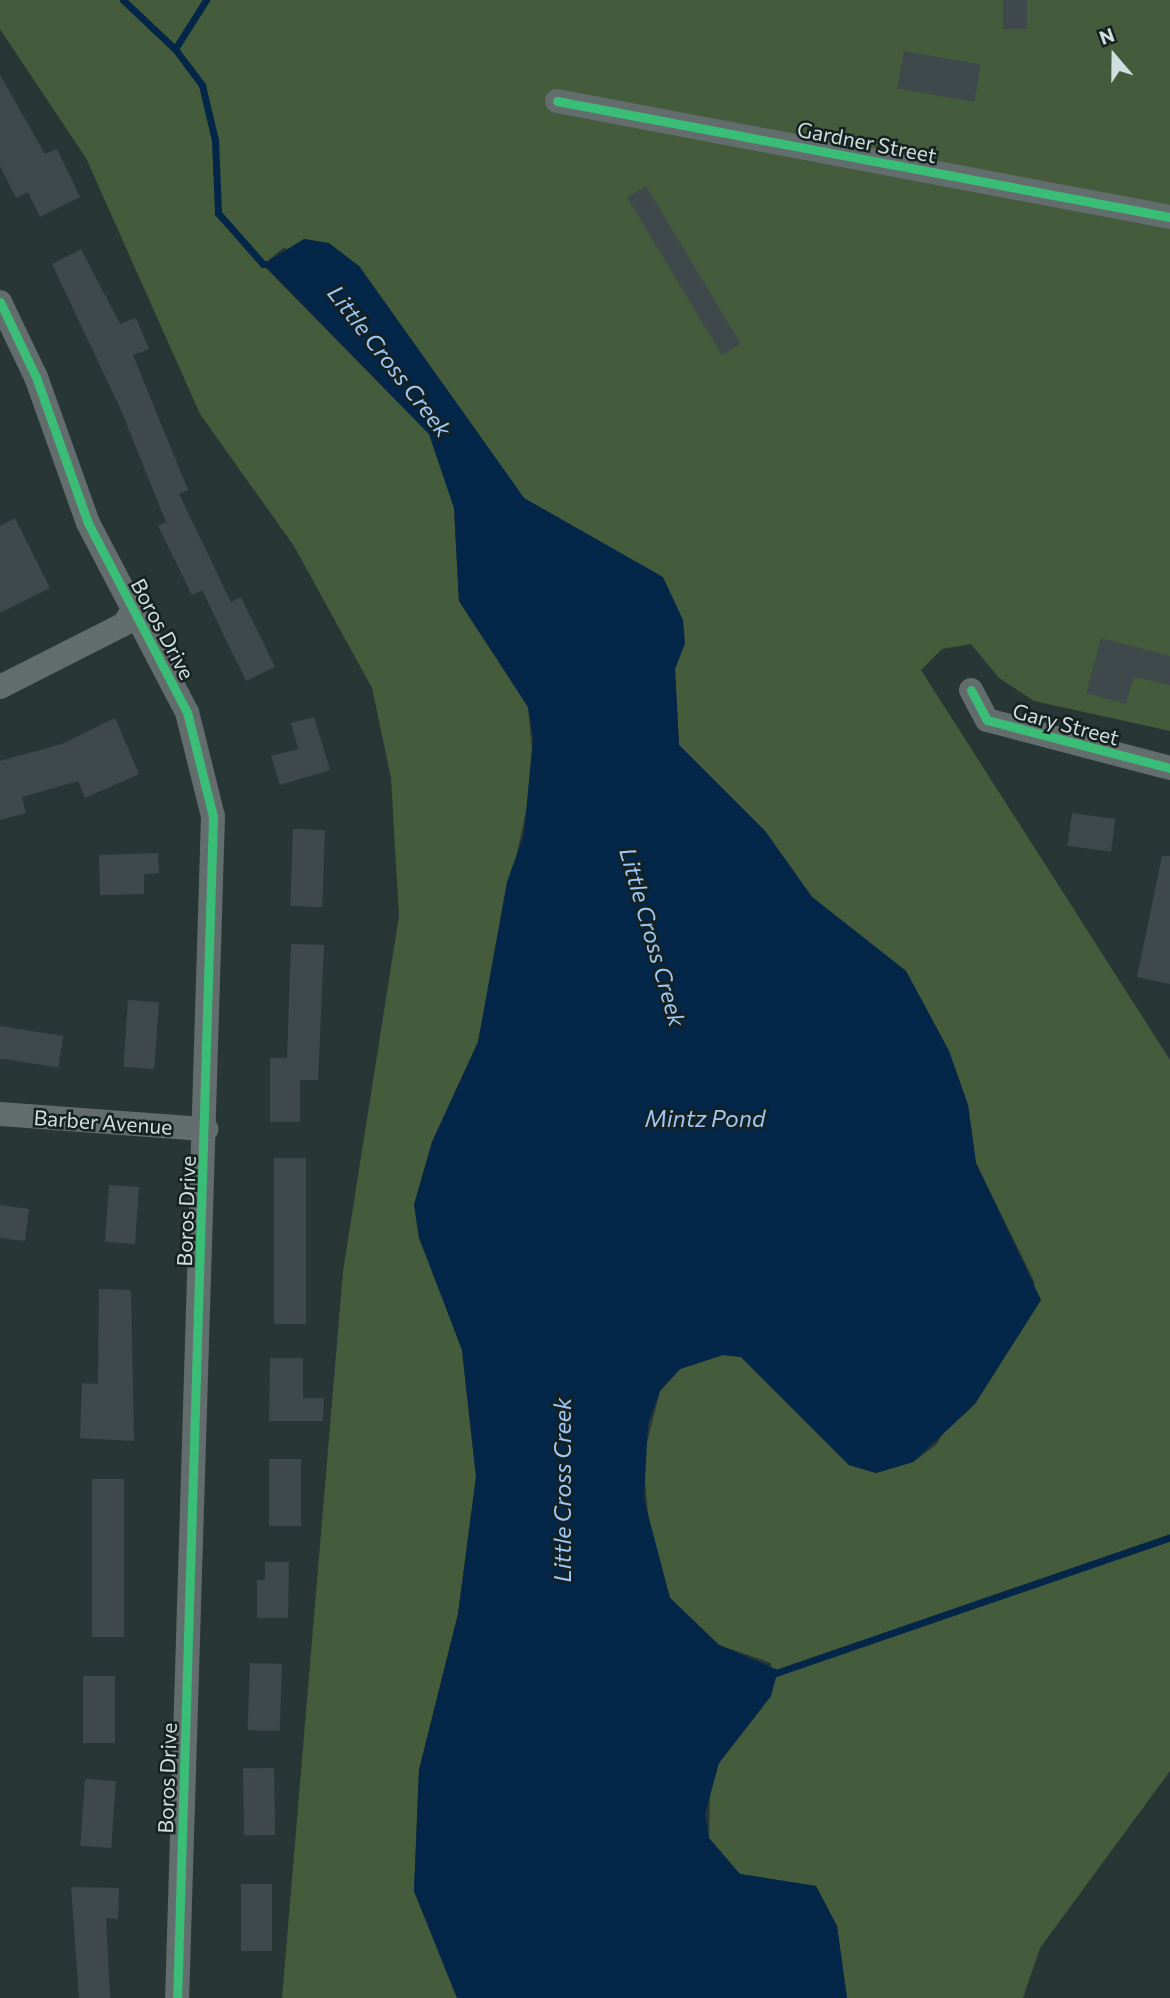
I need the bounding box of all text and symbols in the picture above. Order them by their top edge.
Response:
north arrow [1079,21,1149,91]
text: N [1096,23,1117,49]
street label: Gardner Street [795,116,939,168]
water label: Little Cross Creek [322,280,458,442]
street label: Boros Drive [126,574,200,684]
street label: Gary Street [1010,698,1122,750]
water label: Little Cross Creek [614,844,692,1030]
water label: Mintz Pond [645,1104,765,1132]
street label: Barber Avenue [33,1105,173,1139]
street label: Boros Drive [171,1155,201,1267]
water label: Little Cross Creek [548,1398,576,1582]
street label: Boros Drive [152,1722,182,1834]

